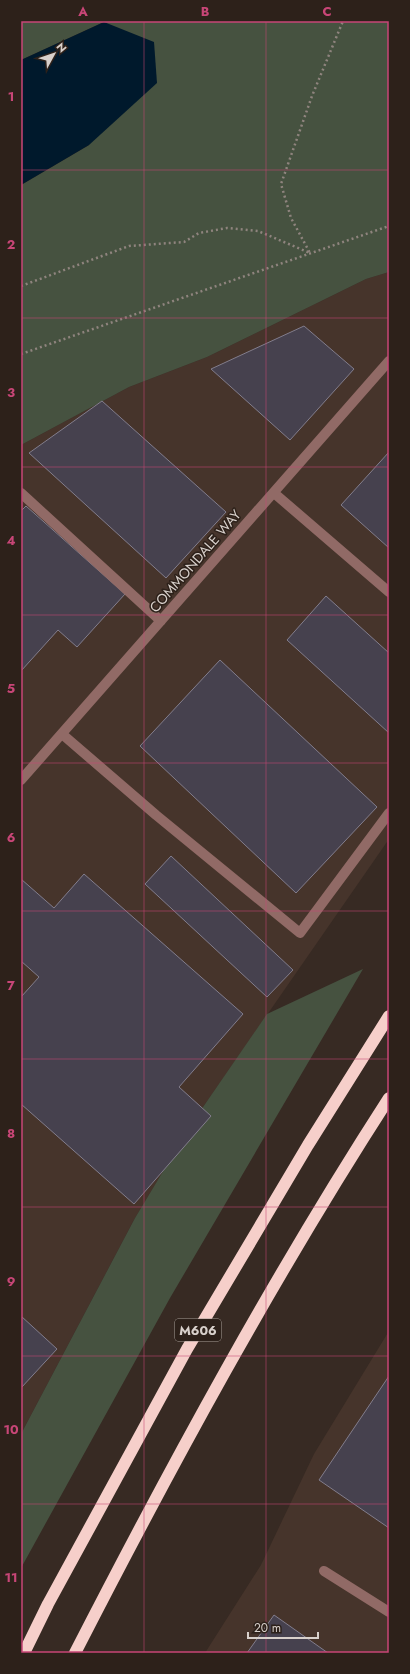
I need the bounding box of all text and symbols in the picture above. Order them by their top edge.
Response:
text: A [77,2,88,21]
text: B [201,2,210,21]
text: C [322,2,332,21]
north arrow [34,34,74,74]
text: N [53,39,71,56]
text: 1 [8,87,14,106]
text: 2 [7,235,15,254]
text: 3 [7,383,15,402]
street label: COMMONDALE WAY [145,505,245,617]
text: 4 [6,531,16,550]
text: 5 [7,679,15,698]
text: 6 [7,828,16,847]
text: 7 [7,976,15,995]
text: 8 [7,1124,15,1143]
text: 9 [7,1272,16,1291]
road number: M606 [175,1319,221,1341]
text: 10 [3,1420,19,1439]
text: 11 [4,1568,18,1587]
scale bar [248,1614,318,1640]
text: 20 m [254,1619,281,1637]

